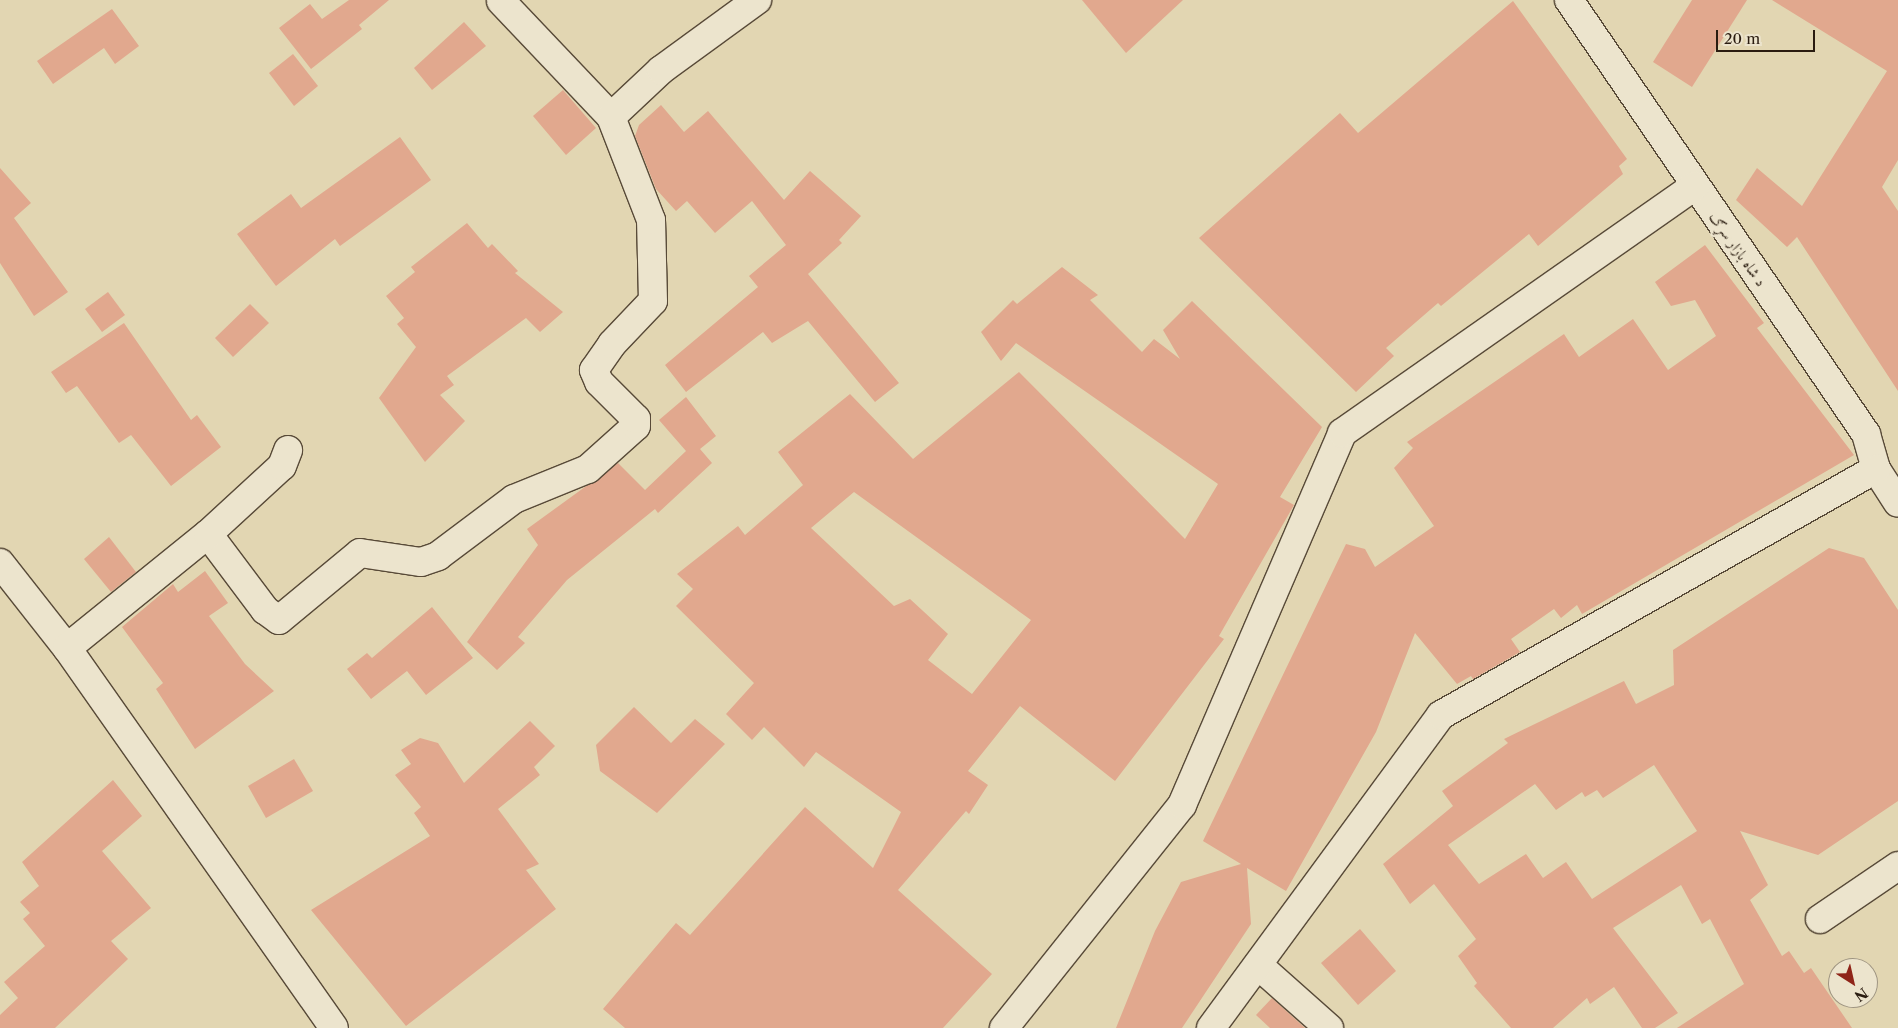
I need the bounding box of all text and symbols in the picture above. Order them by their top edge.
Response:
scale bar [1718,20,1817,52]
text: 20 m [1724,29,1760,48]
street label: د شاه بازار سړګ [1706,208,1770,290]
north arrow [1828,958,1878,1008]
text: N [1851,984,1871,1005]

